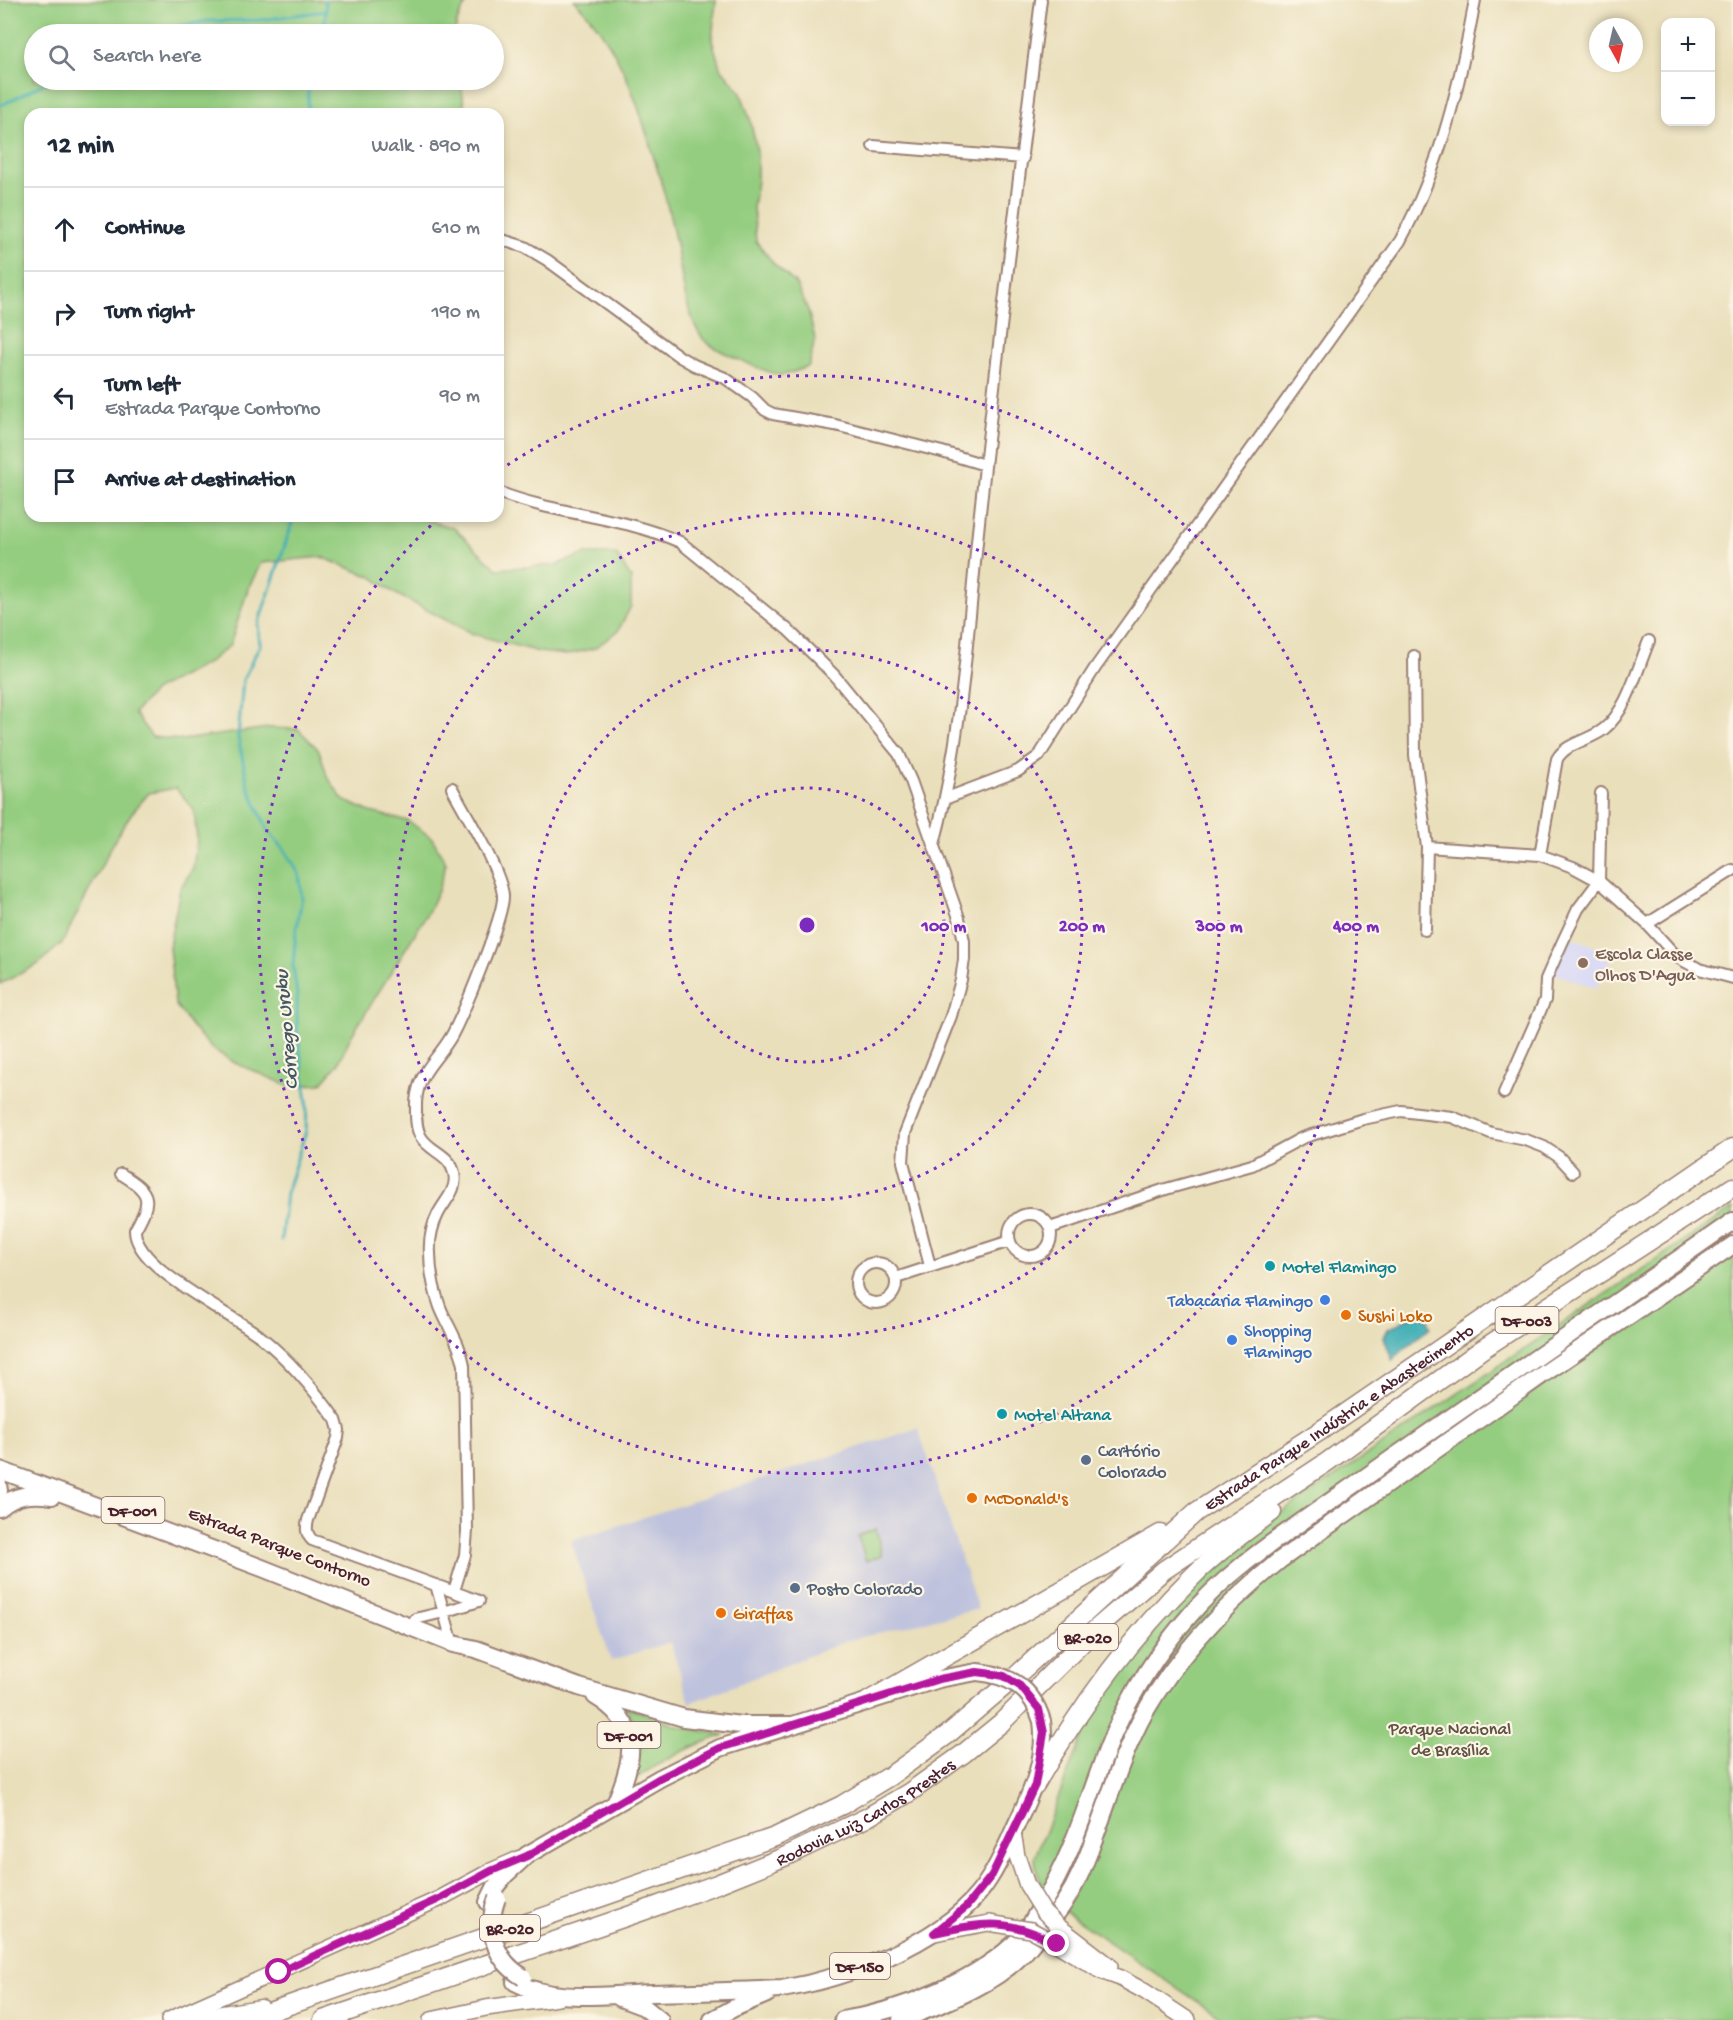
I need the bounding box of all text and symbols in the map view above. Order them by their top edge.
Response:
north arrow [1589,18,1643,72]
map controls [1661,18,1715,126]
button: + [1661,18,1715,72]
search box [24,24,504,90]
icon: search [45,41,78,74]
text: Search here [93,44,201,70]
button: − [1661,72,1715,126]
text: 12 min [48,132,114,163]
text: Walk · 890 m [372,136,480,159]
icon: ahead [48,213,81,246]
text: Continue [105,216,185,242]
text: 610 m [431,218,480,241]
icon: right [48,297,81,330]
text: Turn right [105,300,193,326]
text: 190 m [432,302,480,325]
text: Turn left [105,373,179,399]
icon: left [48,381,81,414]
text: 90 m [440,386,480,409]
text: Estrada Parque Contorno [105,399,321,422]
icon: arrive [48,465,81,498]
text: Arrive at destination [105,468,295,494]
centre of rings [797,915,817,935]
text: 100 m [921,917,967,938]
text: 200 m [1059,917,1105,938]
text: 300 m [1195,917,1243,938]
text: 400 m [1332,917,1379,938]
place label: Escola Classe Olhos D'Agua [1595,945,1696,987]
marker: Escola Classe Olhos D'Agua [1576,956,1590,970]
water label: Córrego Urubu [272,967,305,1091]
place label: Motel Flamingo [1282,1258,1397,1279]
marker: Motel Flamingo [1263,1259,1277,1273]
place label: Tabacaria Flamingo [1167,1292,1313,1313]
marker: Tabacaria Flamingo [1318,1293,1332,1307]
place label: Sushi Loko [1358,1307,1433,1328]
road number: DF-003 [1496,1307,1558,1333]
marker: Sushi Loko [1339,1308,1353,1322]
street label: Estrada Parque Indústria e Abastecimento [1201,1321,1479,1517]
place label: Shopping Flamingo [1243,1322,1312,1364]
marker: Shopping Flamingo [1225,1333,1239,1347]
place label: Motel Altana [1014,1406,1112,1427]
marker: Motel Altana [995,1407,1009,1421]
place label: Cartório Colorado [1098,1442,1167,1484]
marker: Cartório Colorado [1079,1453,1093,1467]
place label: McDonald's [984,1490,1069,1511]
marker: McDonald's [965,1491,979,1505]
road number: DF-001 [102,1497,164,1523]
street label: Estrada Parque Contorno [185,1504,373,1593]
place label: Posto Colorado [806,1580,923,1601]
marker: Posto Colorado [788,1581,802,1595]
place label: Giraffas [733,1605,794,1626]
marker: Giraffas [714,1606,728,1620]
road number: BR-020 [1058,1624,1118,1650]
park label: Parque Nacional de Brasília [1388,1720,1511,1762]
road number: DF-001 [598,1722,660,1748]
street label: Rodovia Luiz Carlos Prestes [774,1754,961,1872]
road number: BR-020 [480,1915,540,1941]
route end [1043,1930,1069,1956]
road number: DF-150 [830,1953,890,1979]
route start [265,1958,291,1984]

